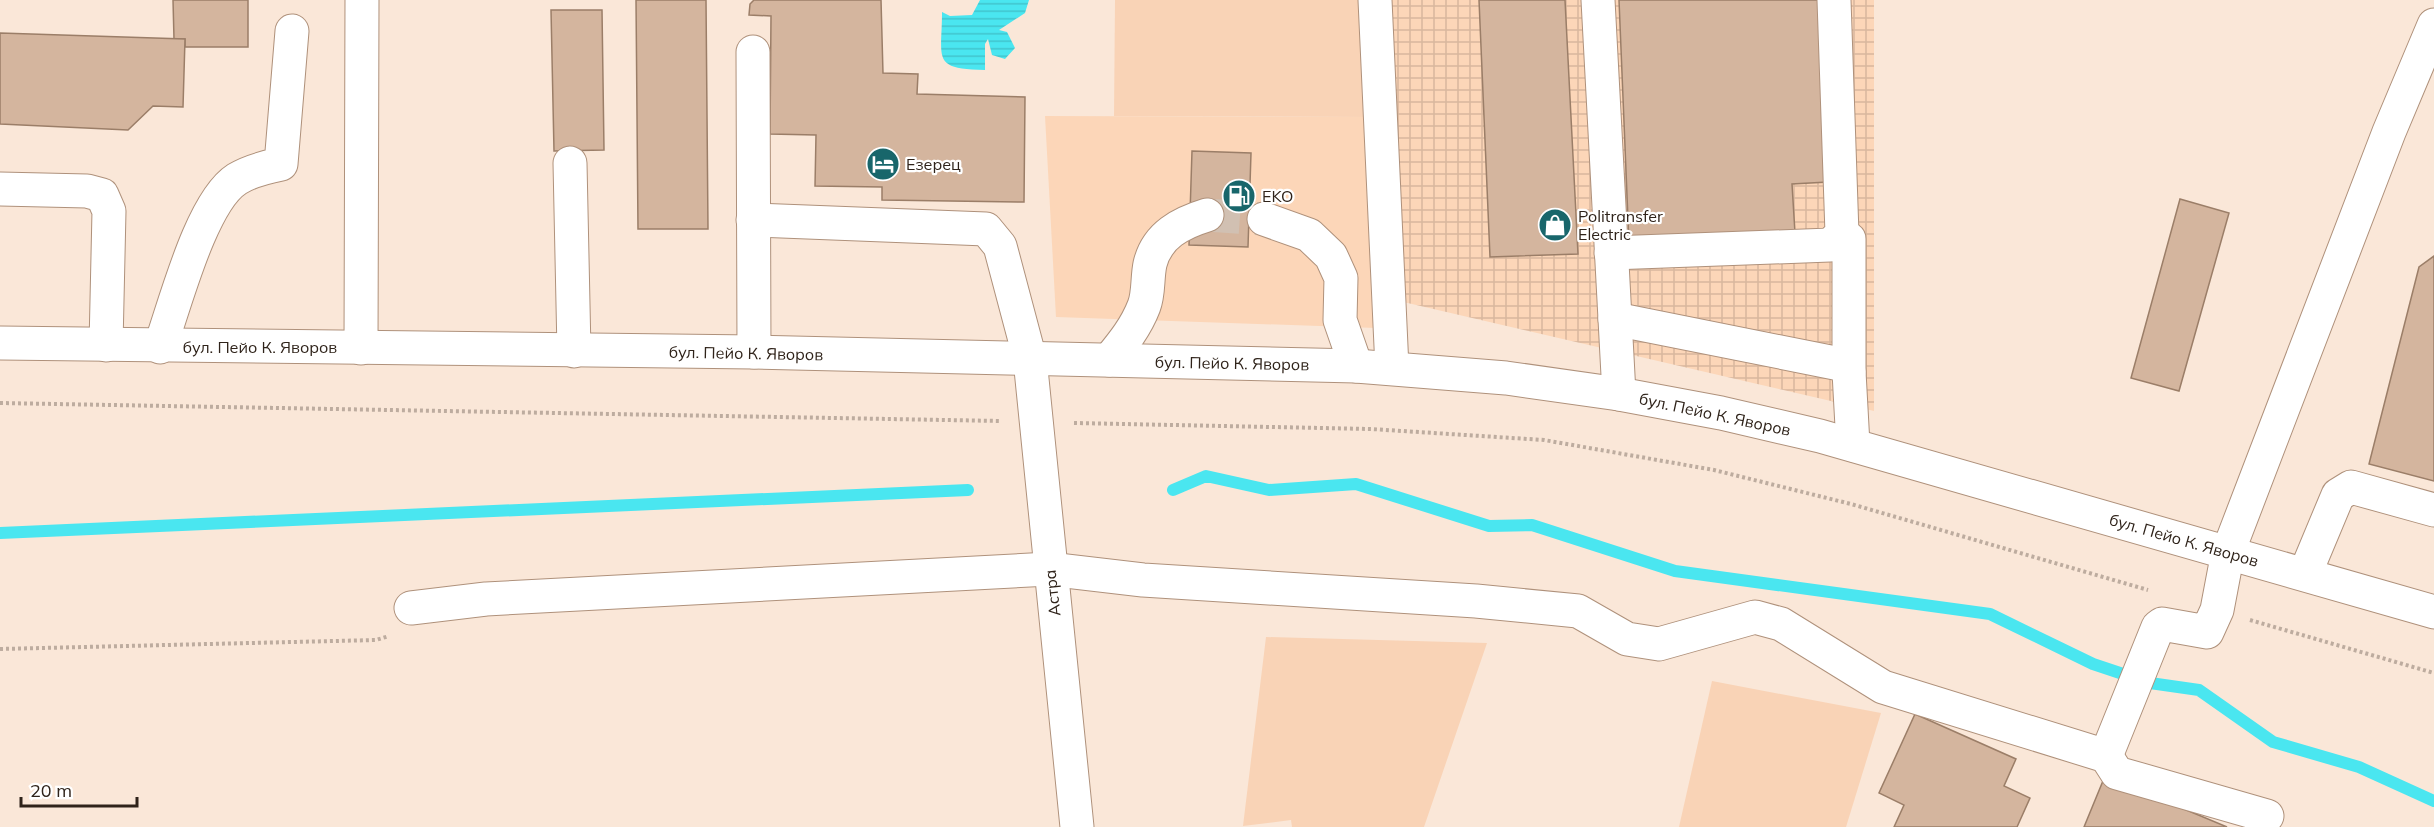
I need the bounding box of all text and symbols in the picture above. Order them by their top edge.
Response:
hotel icon: Езерец [865,146,901,182]
place label: Езерец [906,154,961,174]
fuel station icon: EKO [1221,178,1257,214]
place label: EKO [1262,186,1293,206]
place label: Politransfer Electric [1578,206,1663,244]
shop icon: Politransfer Electric [1537,207,1573,243]
street label: бул. Пейо К. Яворов [183,337,337,357]
street label: бул. Пейо К. Яворов [669,342,823,364]
street label: бул. Пейо К. Яворов [1155,352,1309,374]
street label: бул. Пейо К. Яворов [1637,388,1793,440]
street label: бул. Пейо К. Яворов [2107,509,2261,571]
street label: Астра [1040,569,1064,617]
scale bar [21,770,136,808]
text: 20 m [30,779,72,802]

